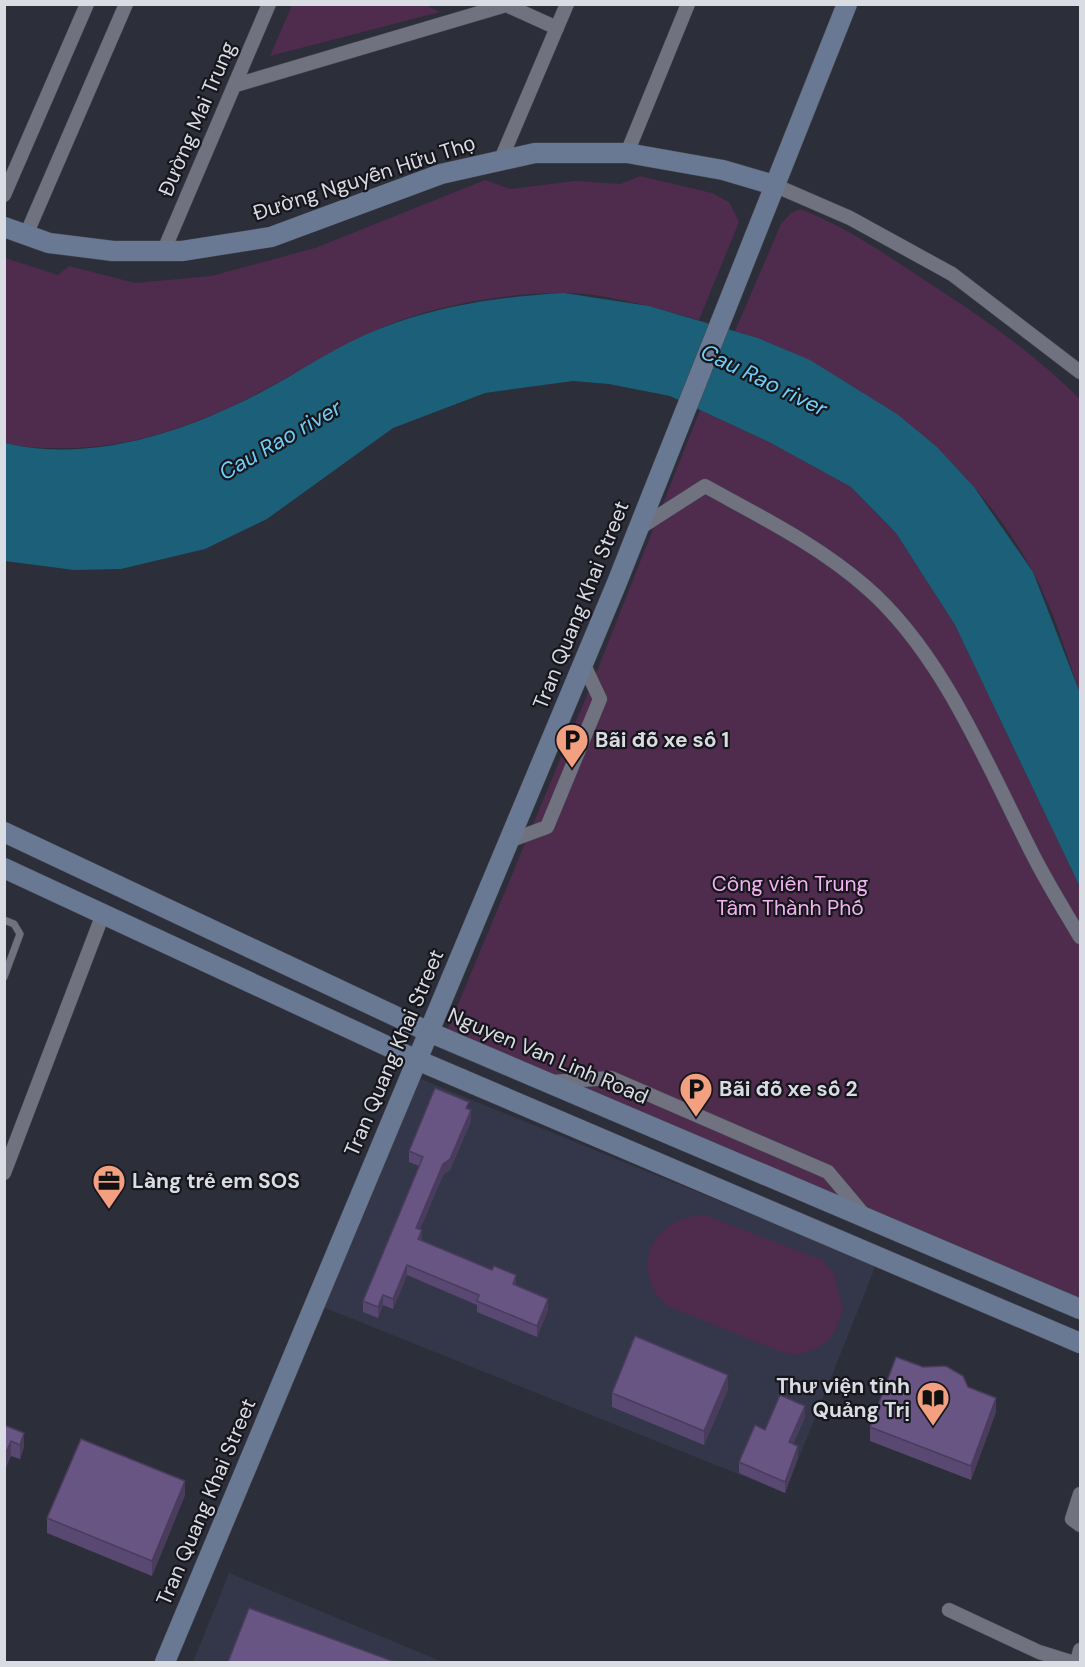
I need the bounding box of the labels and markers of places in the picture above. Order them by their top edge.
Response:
parking icon: Bãi đỗ xe số 1 [554,722,590,769]
place label: Bãi đỗ xe số 1 [595,726,729,754]
parking icon: Bãi đỗ xe số 2 [678,1071,714,1118]
place label: Bãi đỗ xe số 2 [719,1075,858,1103]
office icon: Làng trẻ em SOS [91,1163,127,1210]
place label: Làng trẻ em SOS [132,1167,300,1195]
place label: Thư viện tỉnh Quảng Trị [776,1372,910,1424]
library icon: Thư viện tỉnh Quảng Trị [915,1380,951,1427]

